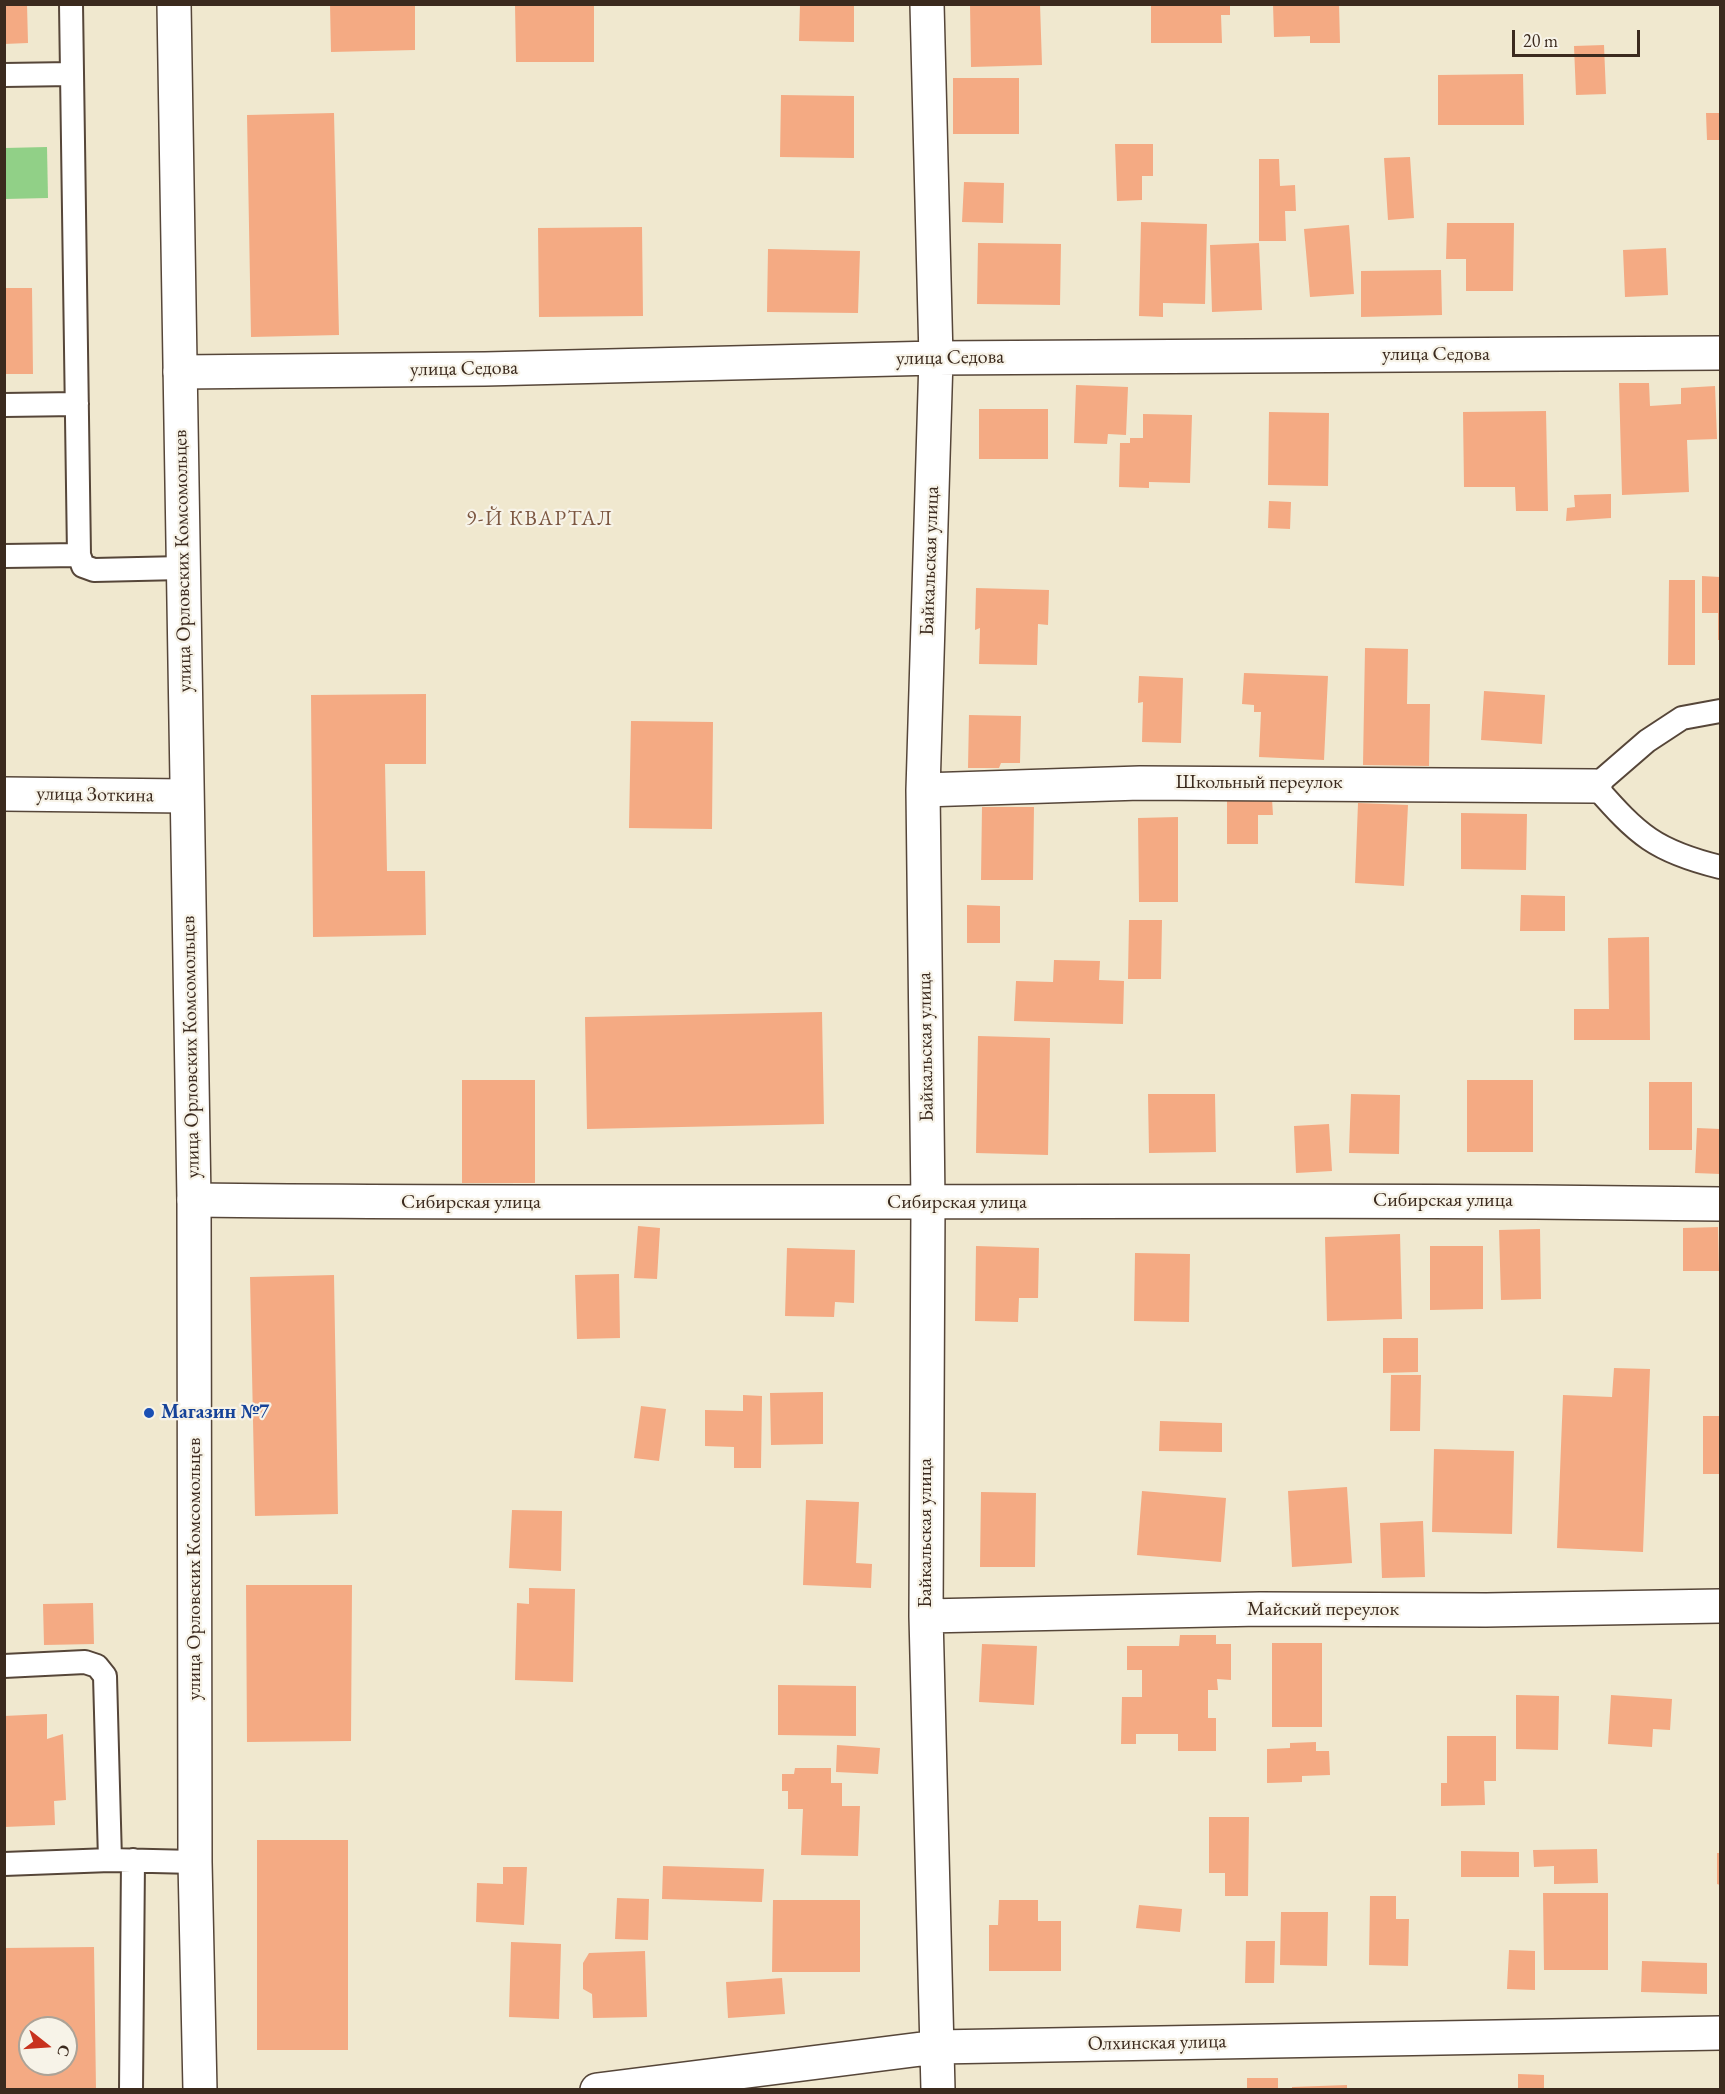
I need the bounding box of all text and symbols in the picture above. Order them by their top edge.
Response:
scale bar [1515,18,1642,56]
text: 20 m [1523,29,1558,52]
street label: улица Седова [1382,343,1490,367]
street label: улица Седова [896,345,1004,371]
street label: улица Седова [410,356,518,382]
street label: улица Орловских Комсомольцев [169,429,197,693]
street label: Байкальская улица [915,486,945,636]
district label: 9-Й КВАРТАЛ [466,506,614,532]
street label: Школьный переулок [1175,771,1343,795]
street label: улица Зоткина [36,782,154,808]
street label: улица Орловских Комсомольцев [177,915,205,1179]
street label: Байкальская улица [913,972,939,1122]
street label: Сибирская улица [1373,1189,1513,1213]
street label: Сибирская улица [401,1191,541,1215]
street label: Сибирская улица [887,1191,1027,1215]
place label: Магазин №7 [161,1401,269,1425]
marker: Магазин №7 [142,1406,156,1420]
street label: улица Орловских Комсомольцев [183,1438,207,1700]
street label: Байкальская улица [914,1458,938,1608]
street label: Майский переулок [1247,1598,1399,1622]
north arrow [18,2016,78,2076]
street label: Олхинская улица [1087,2030,1227,2056]
text: С [52,2042,75,2059]

